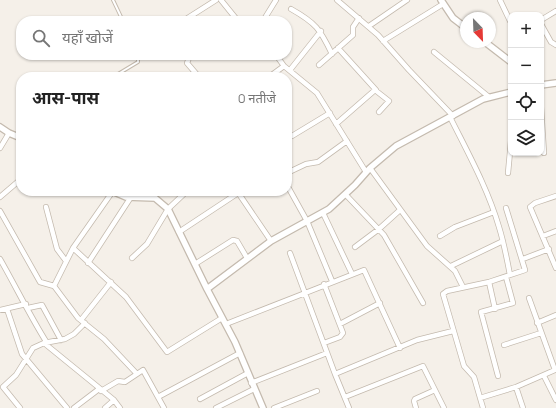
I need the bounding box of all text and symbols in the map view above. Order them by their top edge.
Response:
north arrow [460,12,496,48]
map controls [508,12,544,156]
button: + [508,12,544,48]
search box [16,16,292,60]
icon: search [30,27,52,49]
text: यहाँ खोजें [62,27,113,48]
button: − [508,48,544,84]
button: locate [508,84,544,120]
text: आस-पास [32,86,99,109]
text: 0 नतीजे [238,89,276,107]
button: layers [508,120,544,156]

